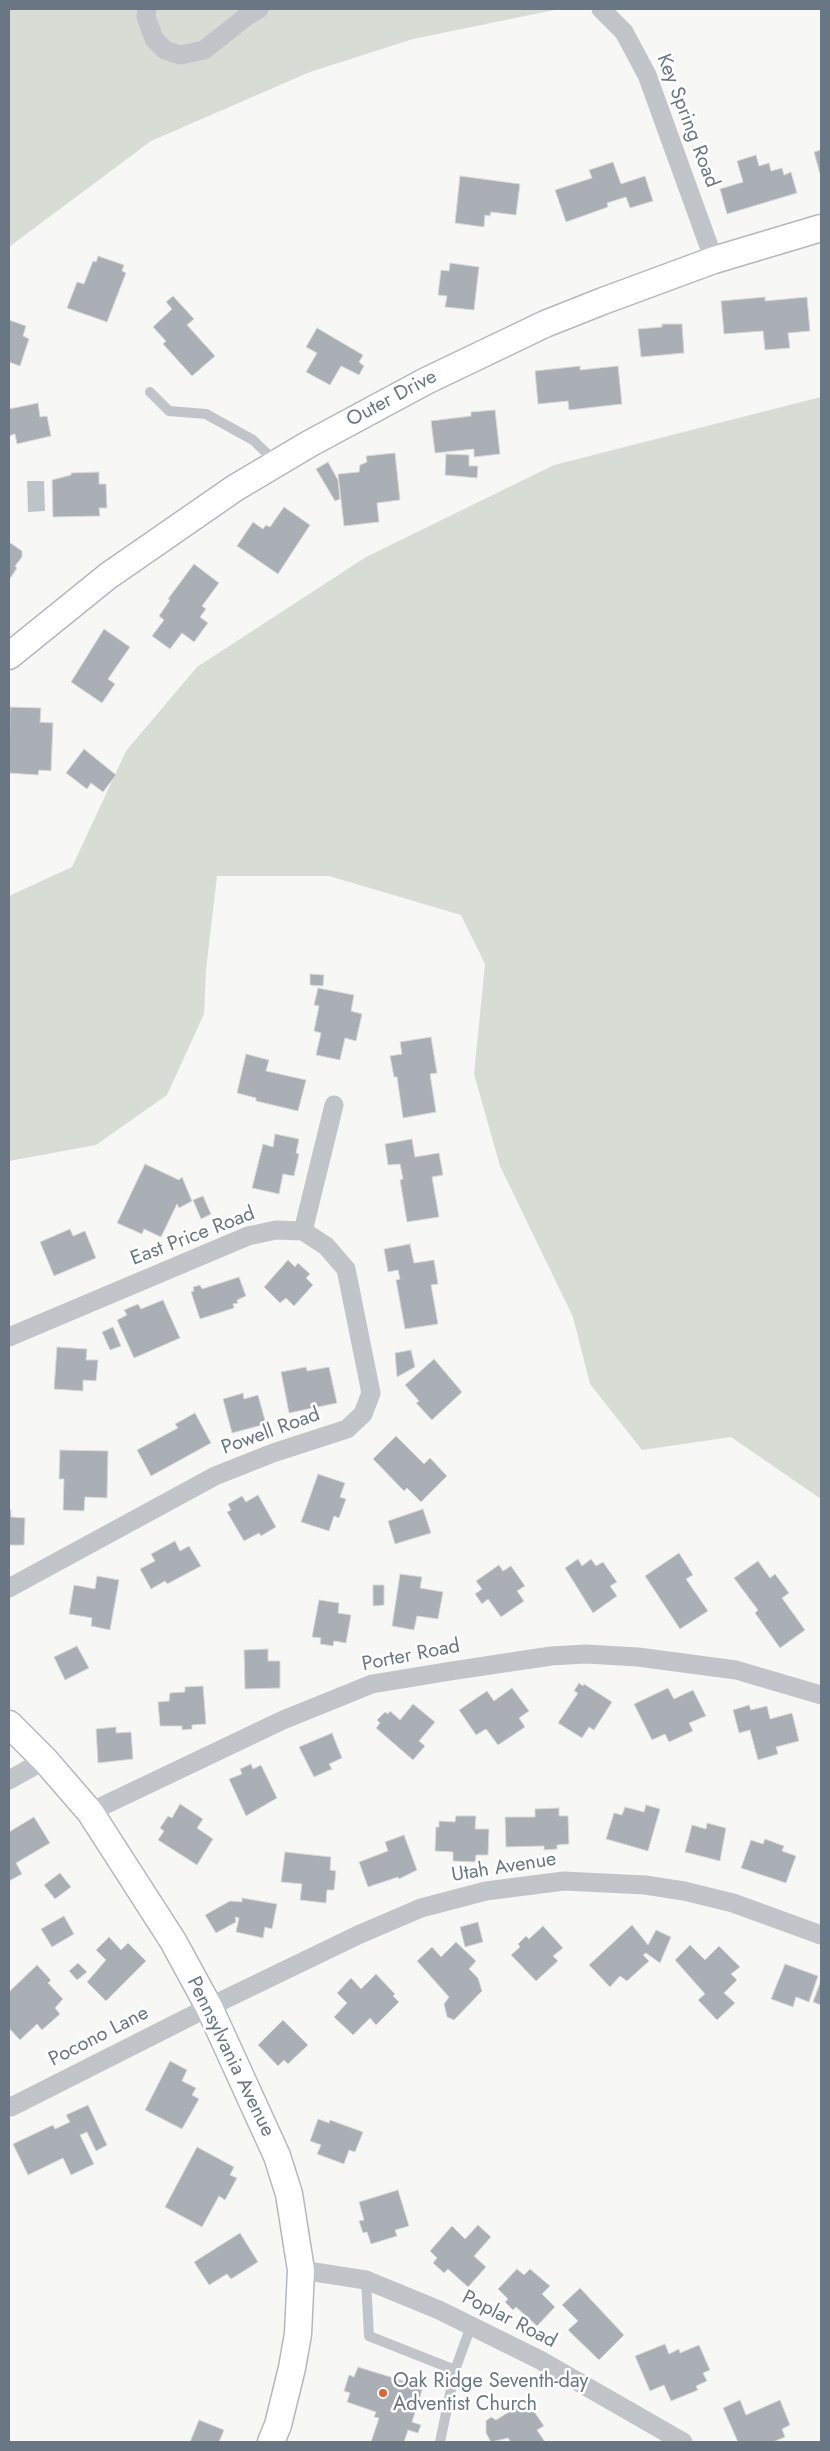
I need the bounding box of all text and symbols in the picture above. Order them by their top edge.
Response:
street label: Key Spring Road [651,51,723,191]
street label: Outer Drive [343,365,441,433]
street label: East Price Road [128,1202,258,1272]
street label: Powell Road [219,1403,323,1461]
street label: Porter Road [360,1635,462,1677]
street label: Utah Avenue [450,1848,558,1888]
street label: Pennsylvania Avenue [181,1973,279,2141]
street label: Pocono Lane [45,2002,153,2072]
street label: Poplar Road [458,2286,560,2354]
place label: Oak Ridge Seventh-day Adventist Church [393,2370,588,2417]
marker: Oak Ridge Seventh-day Adventist Church [377,2387,389,2399]

